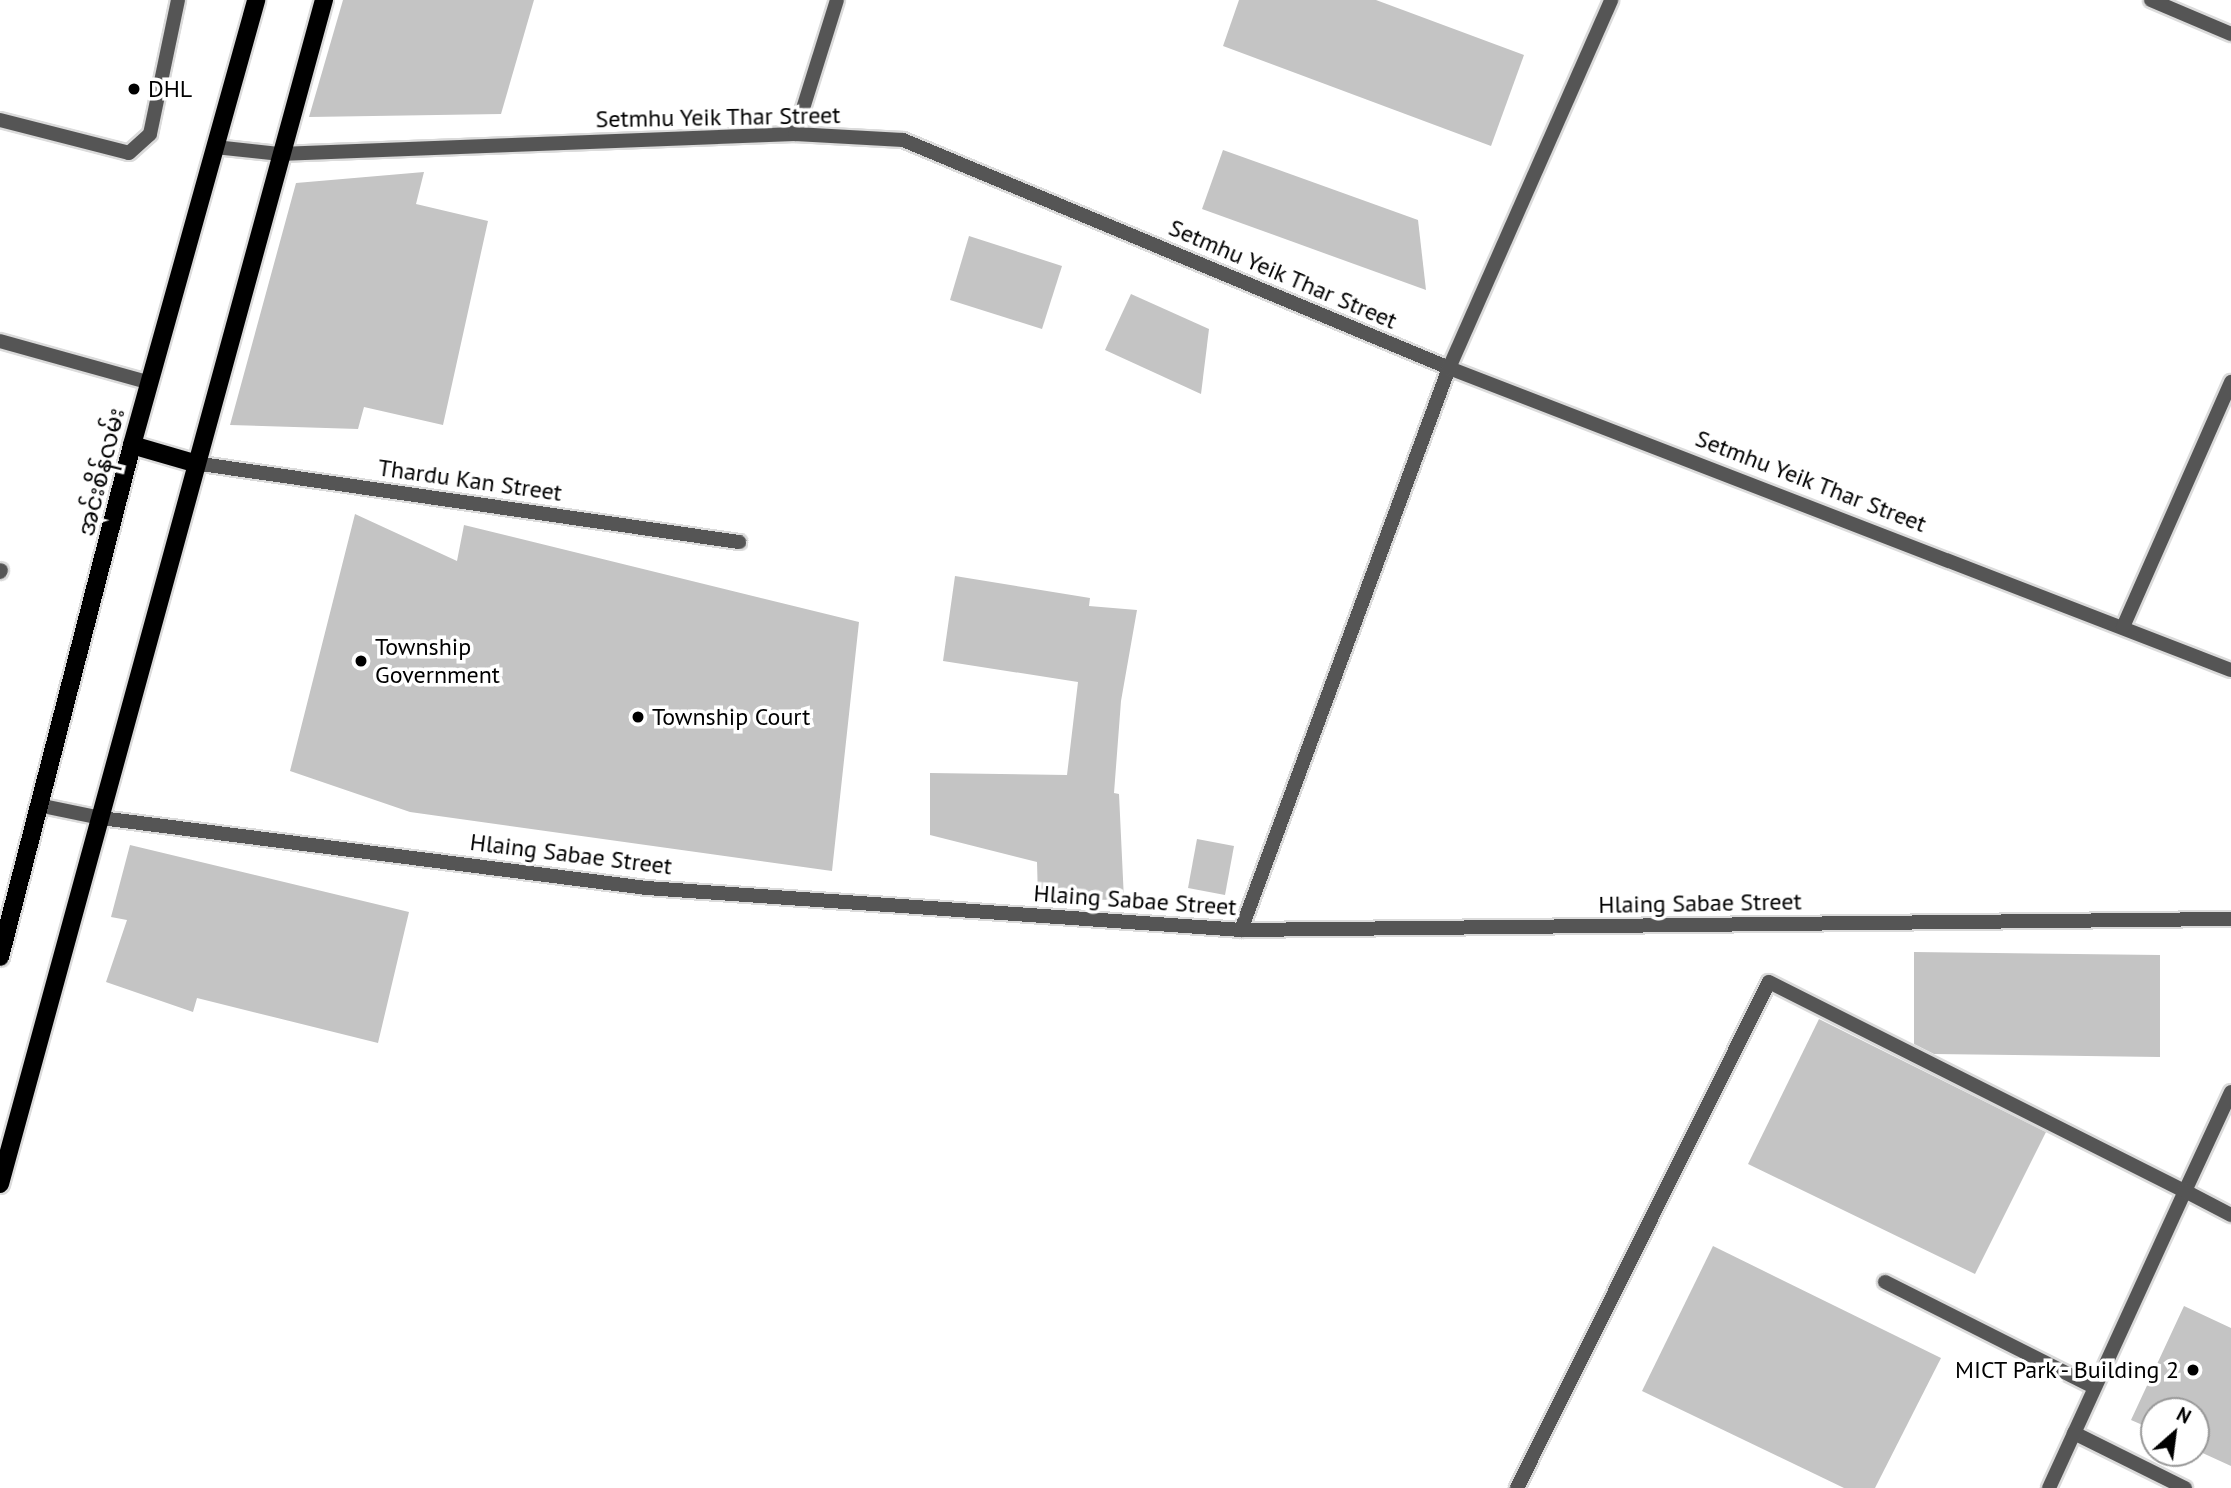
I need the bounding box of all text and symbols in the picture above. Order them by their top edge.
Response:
place label: DHL [148,75,192,103]
marker: DHL [126,81,142,97]
street label: Setmhu Yeik Thar Street [594,100,842,134]
street label: Setmhu Yeik Thar Street [1164,212,1402,336]
street label: အင်းစိန်လမ်း [71,405,131,539]
street label: Setmhu Yeik Thar Street [1690,423,1932,539]
street label: Thardu Kan Street [376,453,564,507]
place label: Township Government [375,633,500,689]
marker: Township Government [353,653,369,669]
place label: Township Court [652,703,810,731]
marker: Township Court [630,709,646,725]
street label: Hlaing Sabae Street [468,827,674,881]
street label: Hlaing Sabae Street [1033,879,1237,921]
street label: Hlaing Sabae Street [1598,887,1802,919]
place label: MICT Park - Building 2 [1949,1356,2179,1384]
marker: MICT Park - Building 2 [2185,1362,2201,1378]
north arrow [2140,1397,2210,1467]
text: N [2173,1402,2195,1429]

